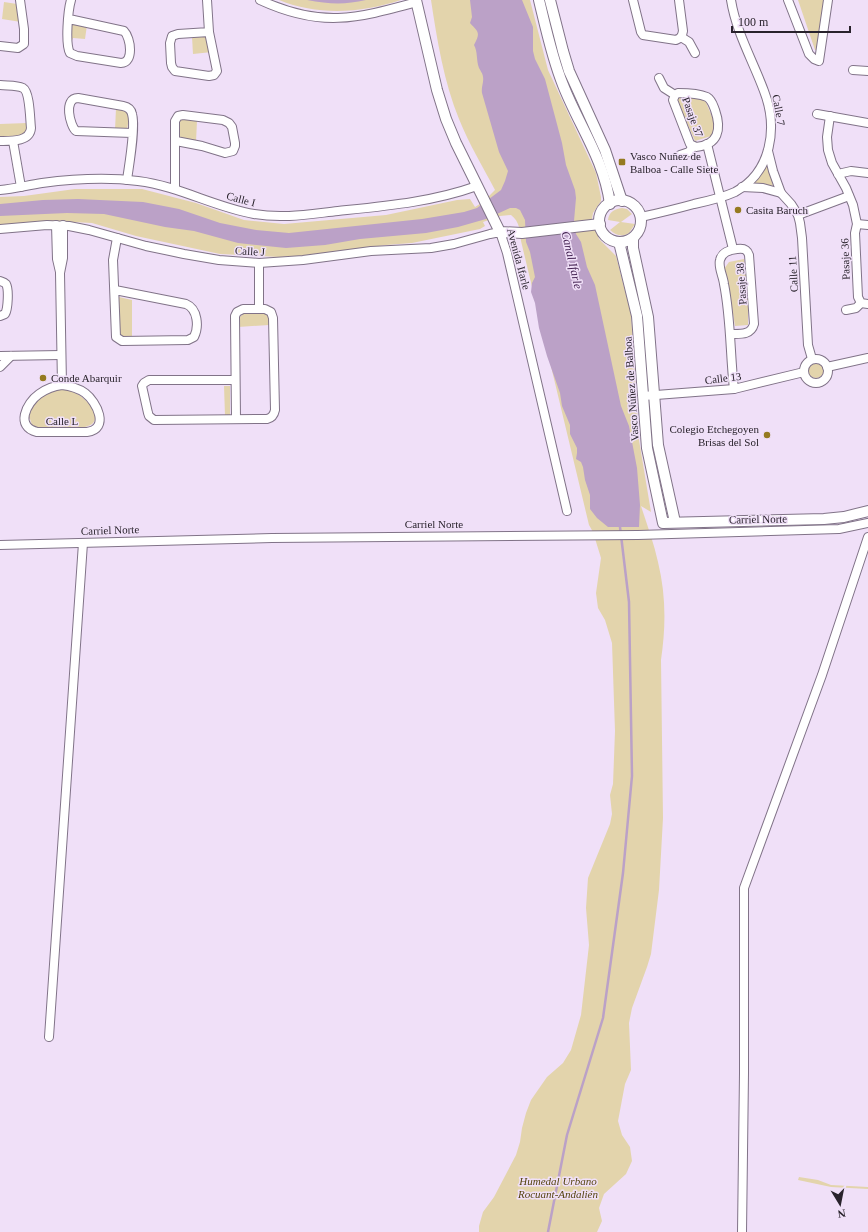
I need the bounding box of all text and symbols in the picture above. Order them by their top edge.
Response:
scale bar [732,8,850,34]
text: 100 m [738,15,769,29]
street label: Calle 7 [770,93,788,127]
street label: Pasaje 37 [680,95,706,139]
place label: Vasco Nuñez de Balboa - Calle Siete [630,150,718,175]
marker: Vasco Nuñez de Balboa - Calle Siete [617,157,627,167]
street label: Calle I [225,189,257,209]
place label: Casita Baruch [746,204,809,216]
marker: Casita Baruch [733,205,743,215]
street label: Avenida Ifarle [505,227,533,291]
water label: Canal Ifarle [559,230,586,291]
street label: Pasaje 36 [838,237,852,280]
street label: Calle J [235,244,266,258]
street label: Calle 11 [786,255,800,293]
street label: Pasaje 38 [734,262,748,305]
street label: Vasco Núñez de Balboa [621,336,641,442]
street label: Calle 13 [704,370,743,386]
place label: Conde Abarquir [51,372,122,384]
marker: Conde Abarquir [38,373,48,383]
street label: Calle L [46,415,79,427]
place label: Colegio Etchegoyen Brisas del Sol [669,423,759,448]
marker: Colegio Etchegoyen Brisas del Sol [762,430,772,440]
street label: Carriel Norte [729,512,787,526]
street label: Carriel Norte [405,518,463,530]
street label: Carriel Norte [81,523,139,537]
park label: Humedal Urbano Rocuant-Andalién [517,1175,599,1200]
north arrow [820,1184,860,1224]
text: N [837,1207,847,1220]

